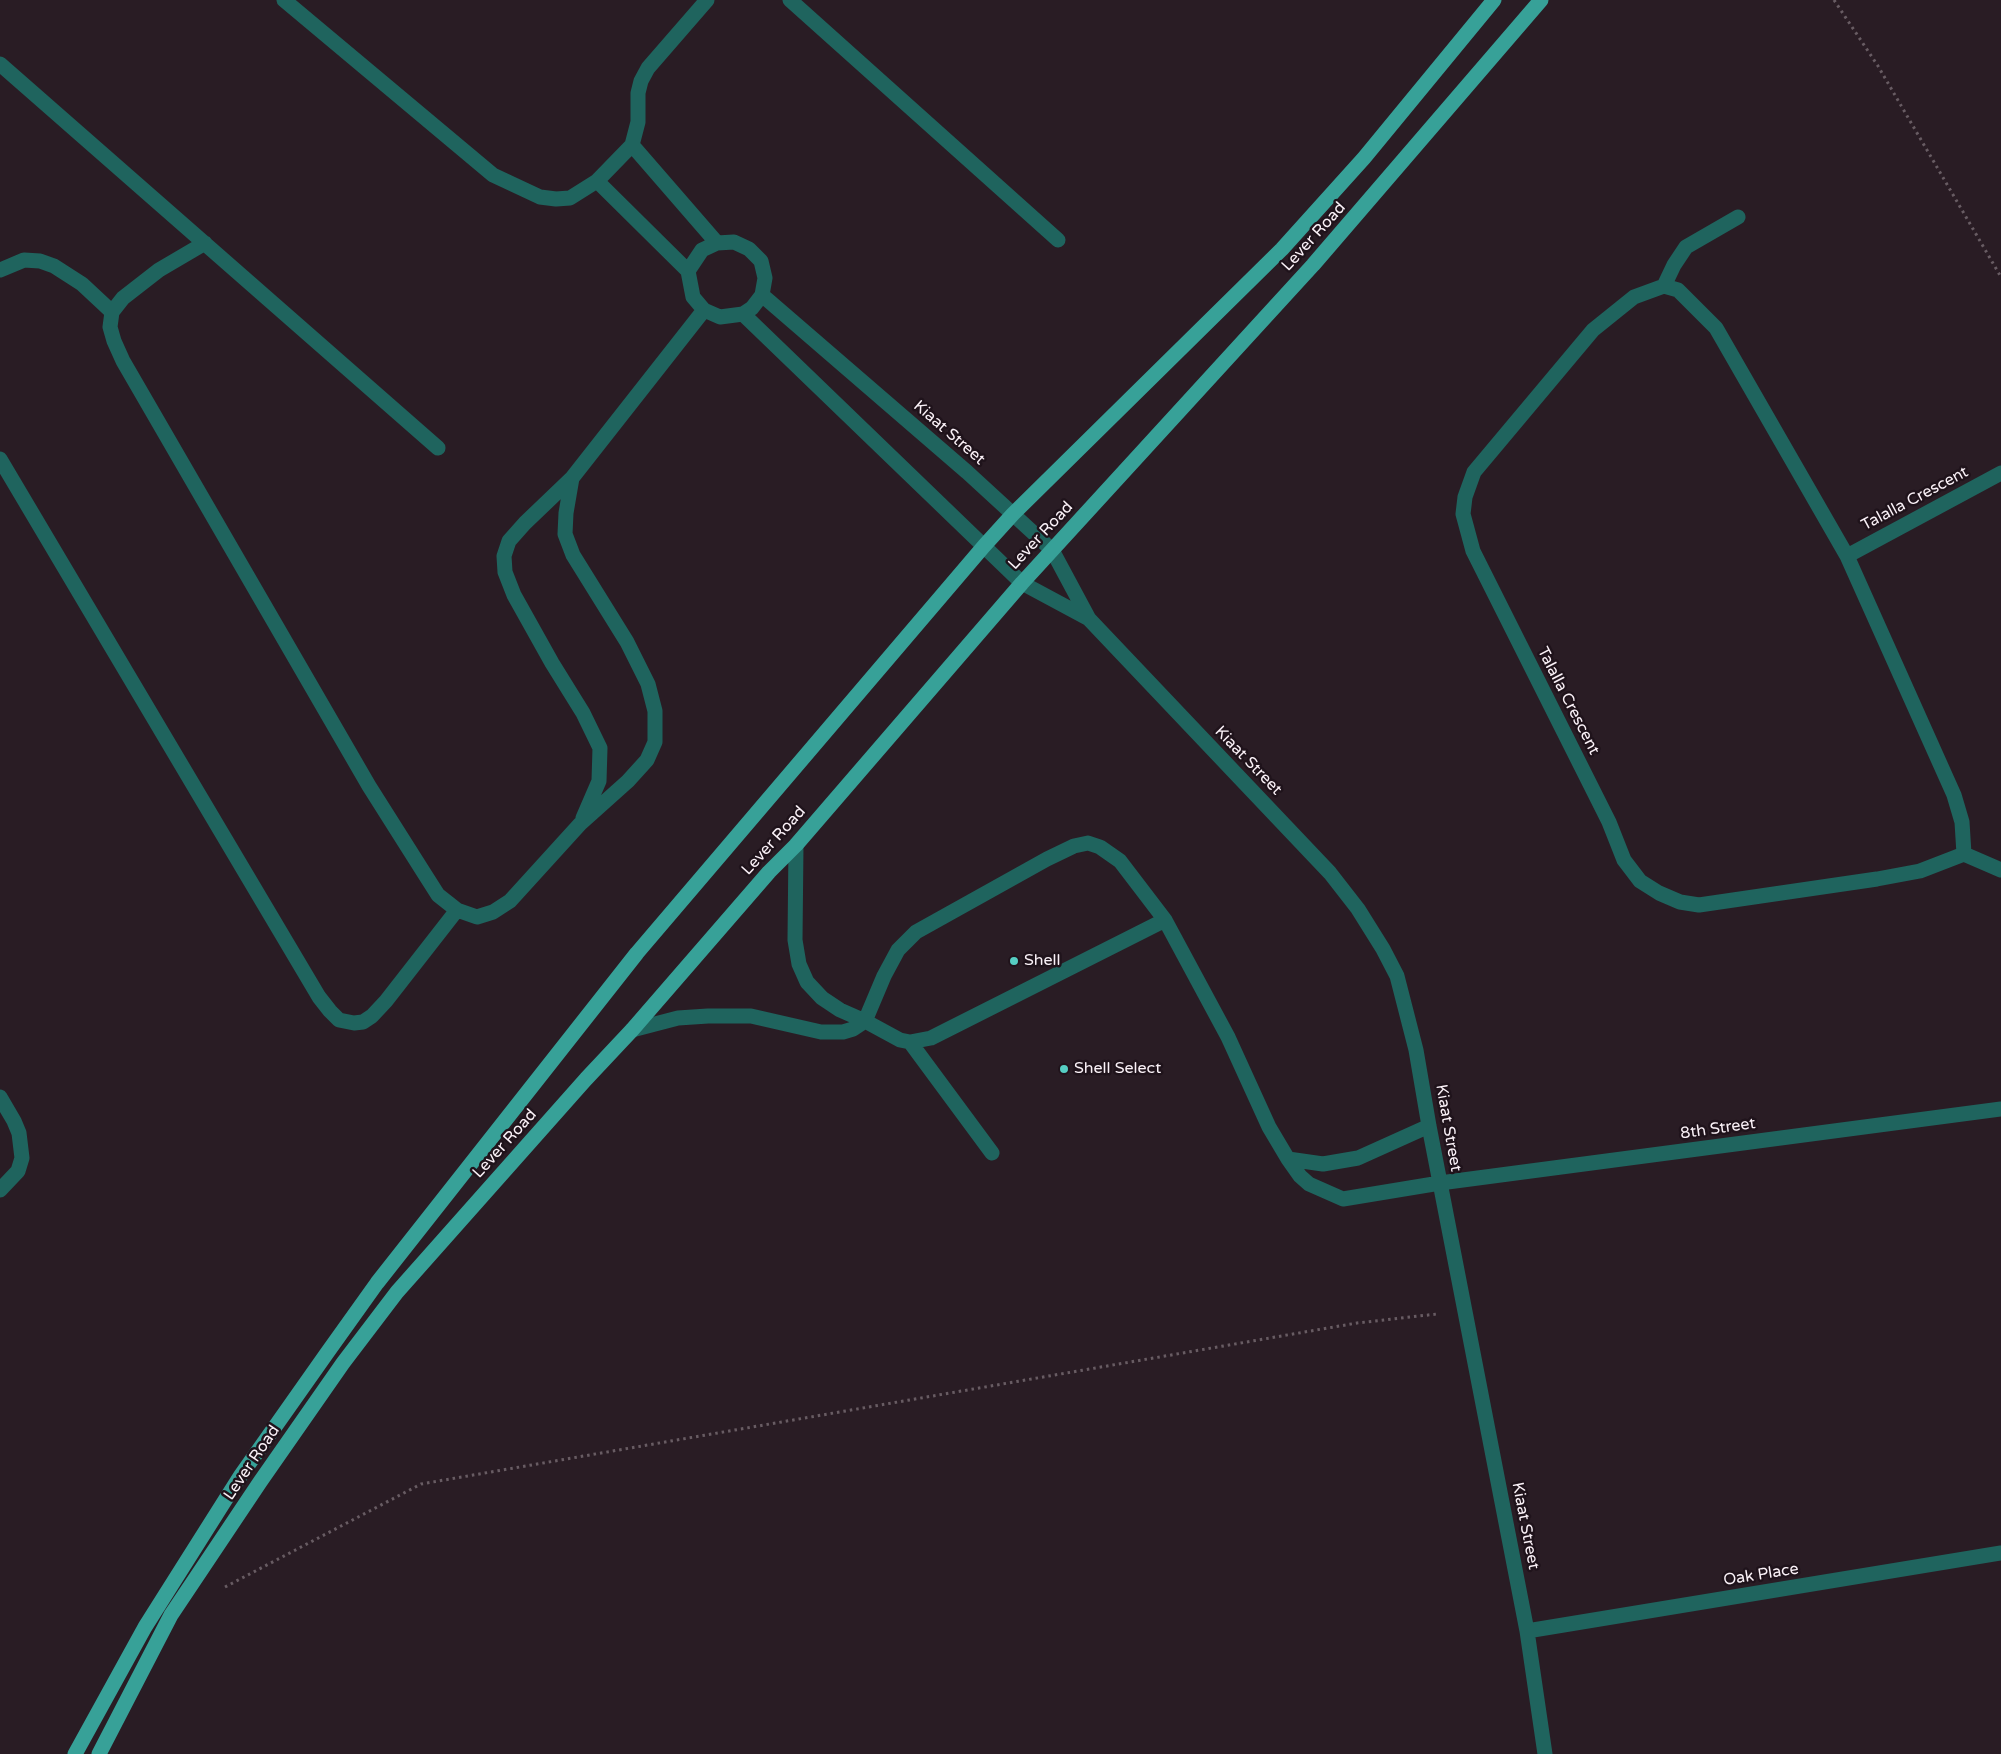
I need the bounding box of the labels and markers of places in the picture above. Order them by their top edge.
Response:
place label: Shell [1024,951,1060,971]
marker: Shell [1008,955,1020,967]
place label: Shell Select [1074,1059,1161,1079]
marker: Shell Select [1058,1063,1070,1075]

